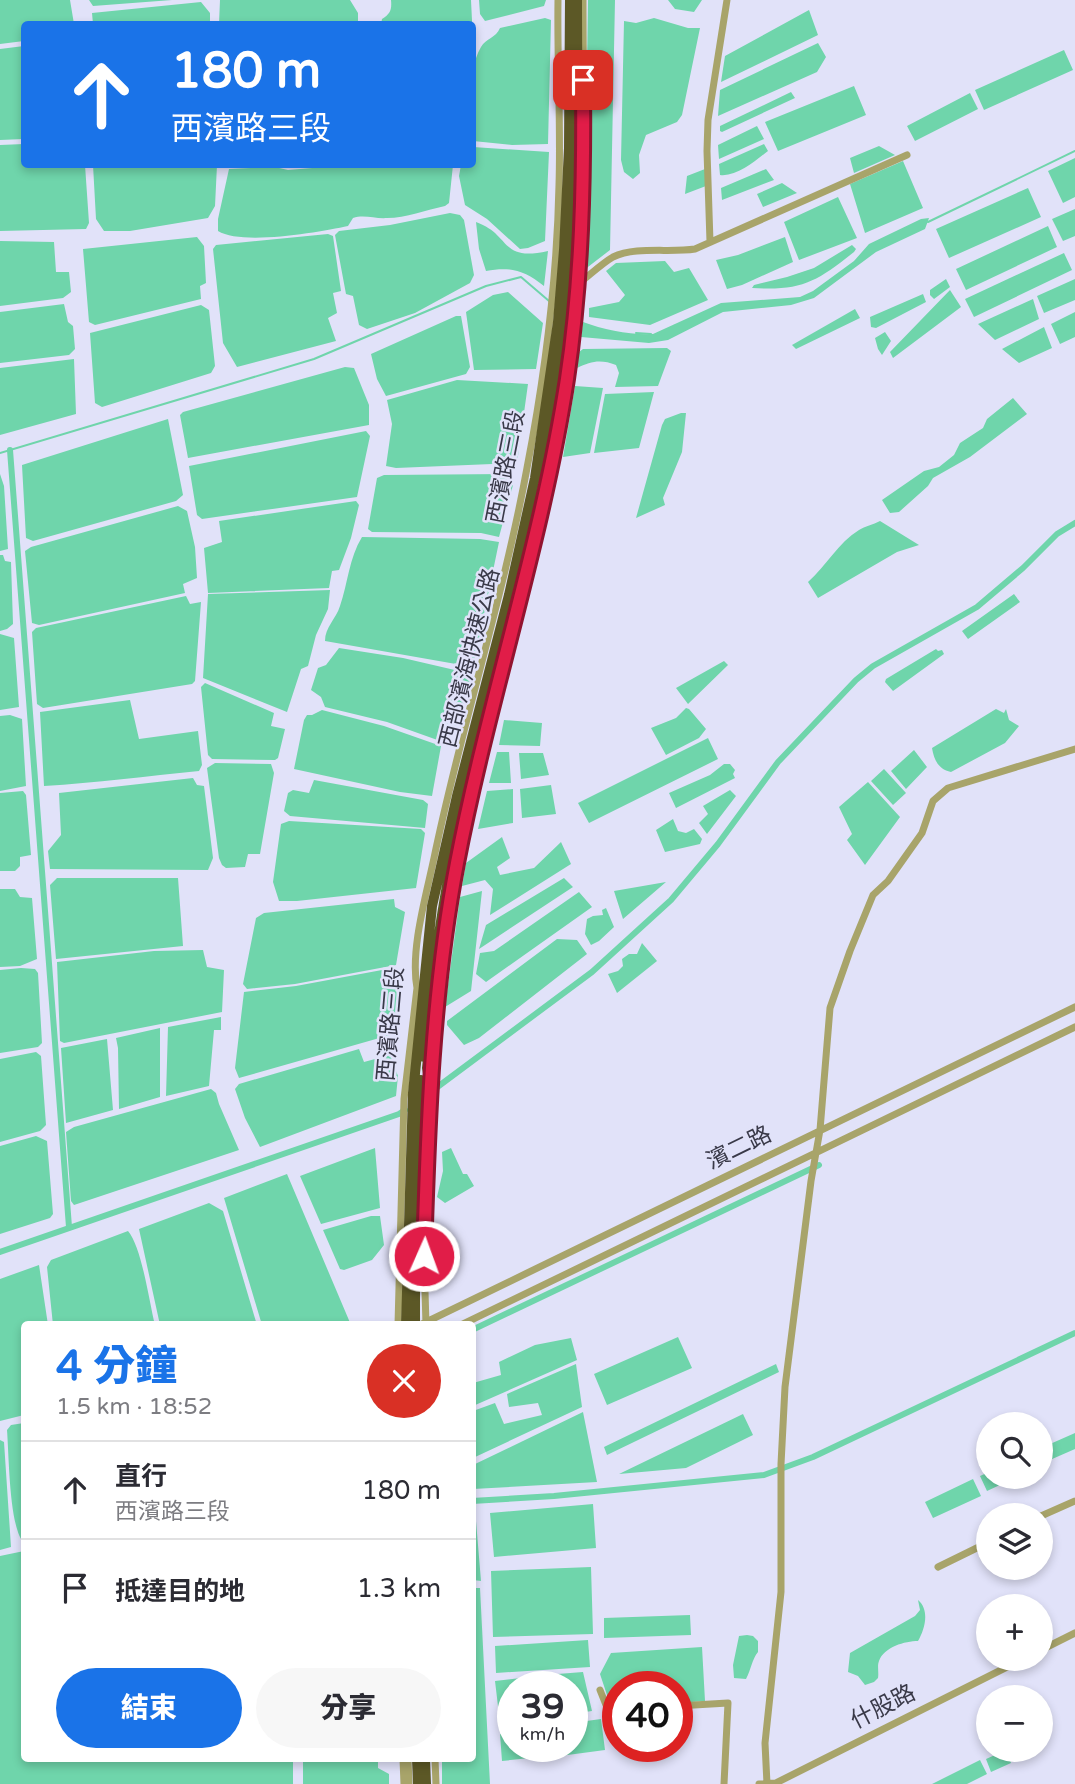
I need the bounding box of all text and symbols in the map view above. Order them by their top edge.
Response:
text: 180 m [171,42,321,101]
icon: ahead [56,49,147,140]
pin [553,50,613,110]
icon: arrive [564,61,602,99]
text: 西濱路三段 [171,110,331,148]
street label: 西濱路三段 [481,408,531,526]
street label: 西部濱海快速公路 [434,565,506,751]
street label: 西濱路三段 [372,965,410,1083]
street label: 濱二路 [702,1120,776,1176]
position arrow [387,1219,461,1293]
text: 4 分鐘 [56,1341,177,1392]
button: close [367,1344,441,1418]
text: 1.5 km · 18:52 [56,1393,212,1421]
map controls [976,1412,1053,1762]
button: search [976,1412,1053,1489]
text: 直行 [115,1461,167,1492]
icon: ahead [56,1471,94,1509]
text: 180 m [361,1475,441,1506]
text: 西濱路三段 [115,1498,230,1526]
button: layers [976,1503,1053,1580]
icon: arrive [56,1569,94,1607]
text: 1.3 km [357,1573,441,1604]
text: 抵達目的地 [115,1576,245,1607]
button: + [976,1594,1053,1671]
button: 結束 [56,1668,242,1748]
button: 分享 [256,1668,441,1748]
speed limit sign: 40 [602,1671,693,1762]
street label: 什股路 [846,1679,920,1735]
button: − [976,1685,1053,1762]
text: 39 [521,1686,564,1728]
text: km/h [520,1723,565,1745]

